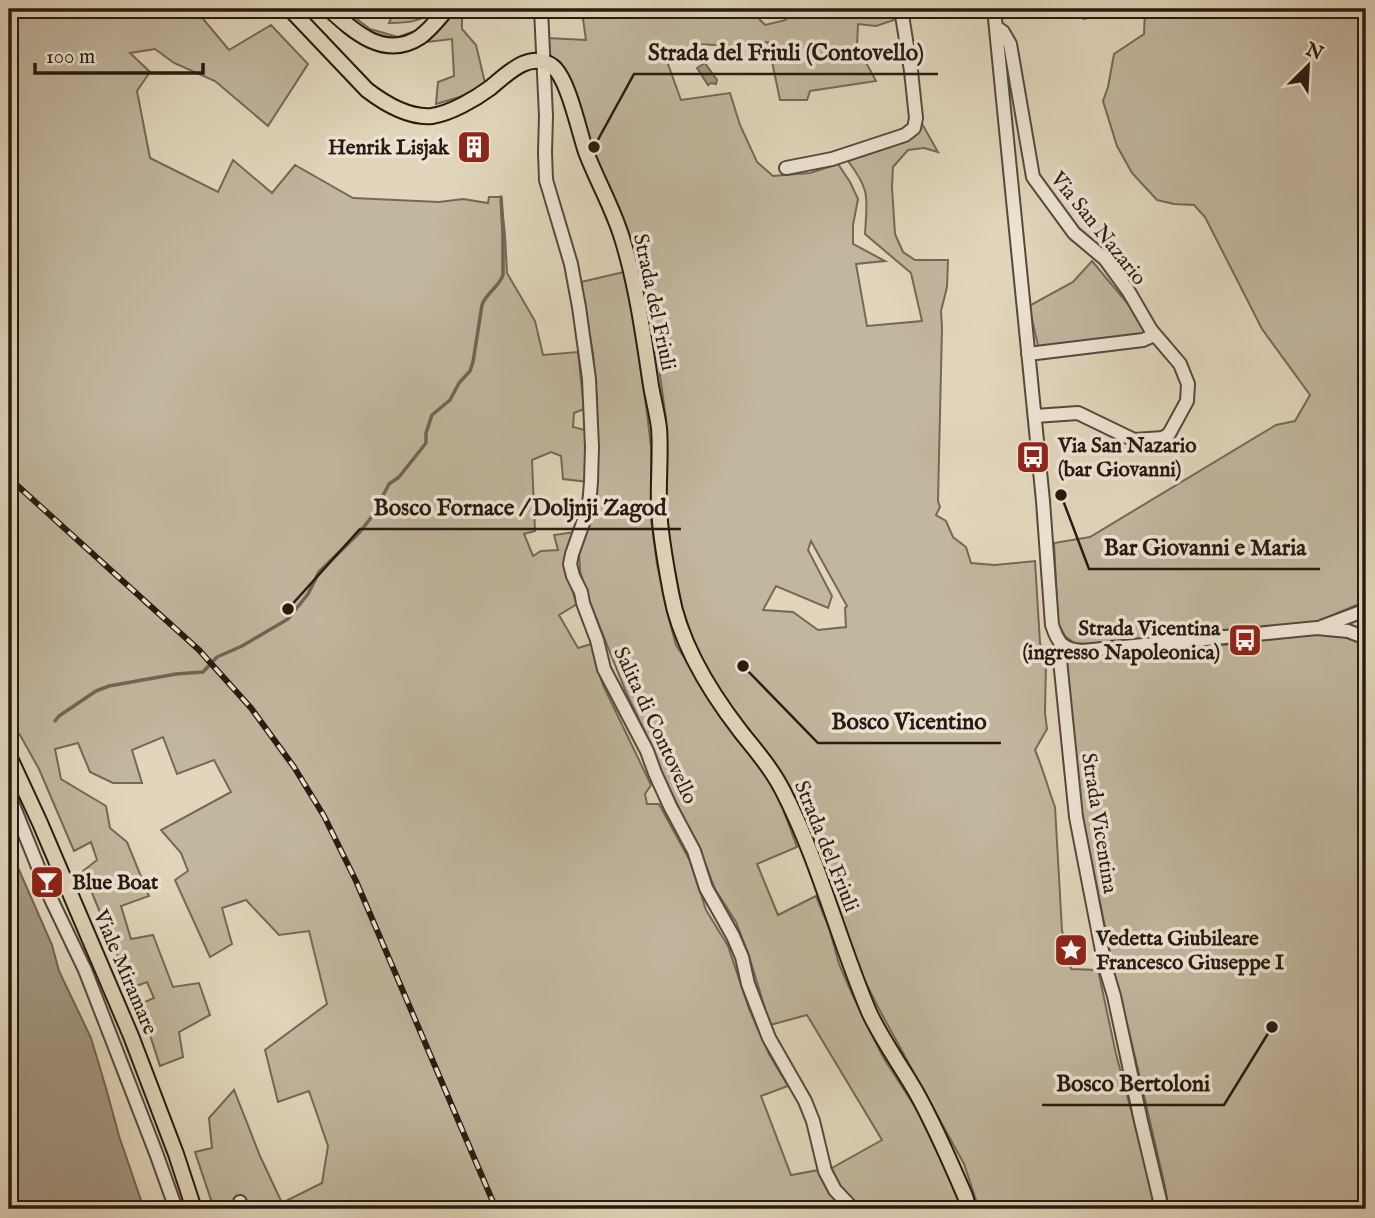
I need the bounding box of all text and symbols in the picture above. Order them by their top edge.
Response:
callout: Strada del Friuli (Contovello) [634,30,938,74]
scale bar [35,32,203,76]
north arrow [1274,32,1344,102]
text: N [1301,38,1327,67]
text: Strada del Friuli (Contovello) [648,39,924,68]
text: 100 m [46,44,95,71]
building icon: Henrik Lisjak [455,128,493,166]
place label: Henrik Lisjak [328,135,450,162]
street label: Via San Nazario [1043,166,1152,291]
street label: Strada del Friuli [626,231,681,373]
place label: Via San Nazario (bar Giovanni) [1057,433,1197,484]
bus stop icon: Via San Nazario (bar Giovanni) [1014,438,1052,476]
callout: Bosco Fornace / Doljnji Zagod [360,485,681,529]
text: Bosco Fornace / Doljnji Zagod [373,494,667,523]
callout: Bar Giovanni e Maria [1089,525,1320,569]
text: Bar Giovanni e Maria [1104,534,1307,563]
place label: Strada Vicentina (ingresso Napoleonica) [1022,616,1221,667]
bus stop icon: Strada Vicentina (ingresso Napoleonica) [1226,621,1264,659]
street label: Salita di Contovello [606,643,703,809]
callout: Bosco Vicentino [818,699,1001,743]
text: Bosco Vicentino [831,708,987,737]
street label: Strada Vicentina [1074,751,1123,896]
street label: Strada del Friuli [787,777,864,916]
bar icon: Blue Boat [28,863,66,901]
place label: Blue Boat [72,870,159,897]
street label: Viale Miramare [86,905,163,1039]
place label: Vedetta Giubileare Francesco Giuseppe I [1095,926,1284,977]
place icon: Vedetta Giubileare Francesco Giuseppe I [1052,931,1090,969]
callout: Bosco Bertoloni [1042,1061,1224,1105]
text: Bosco Bertoloni [1056,1070,1210,1099]

